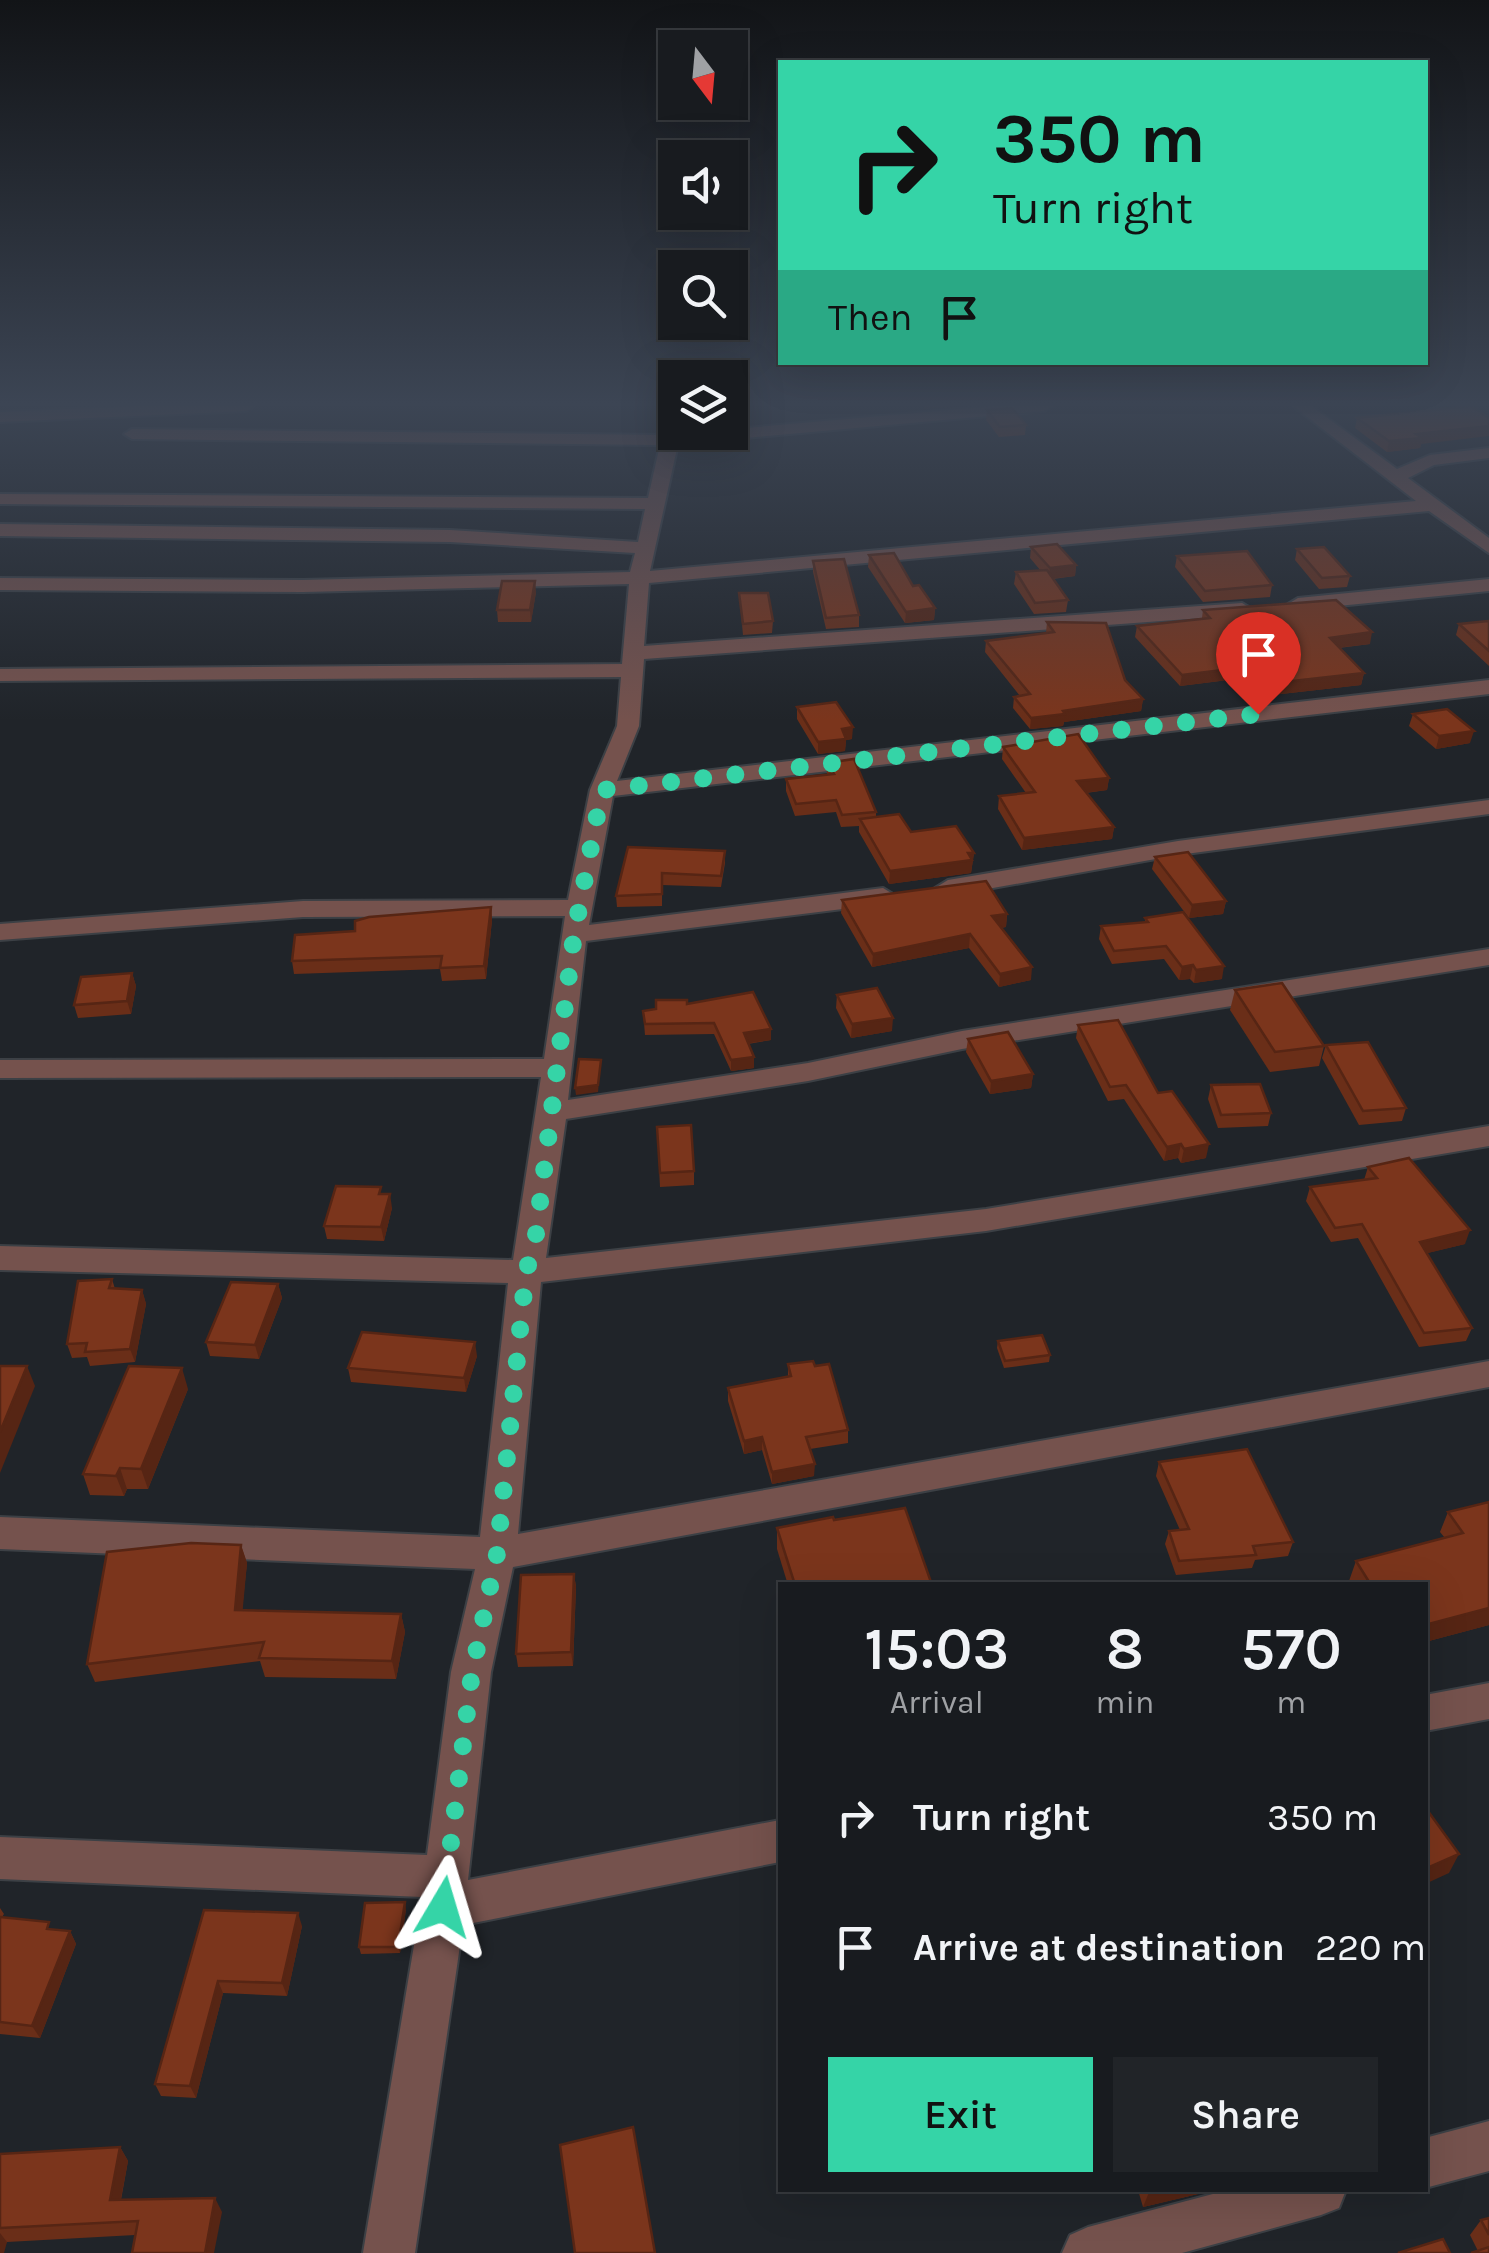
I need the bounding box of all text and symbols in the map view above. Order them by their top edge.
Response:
north arrow [658,30,748,120]
map controls [658,30,748,450]
text: 350 m [993,98,1206,180]
icon: right [828,100,958,230]
button: sound [658,140,748,230]
text: Turn right [993,182,1193,234]
button: search [658,250,748,340]
icon: arrive [932,290,987,345]
text: Then [828,295,912,340]
button: layers [658,360,748,450]
pin [1216,612,1301,715]
icon: arrive [1231,627,1286,682]
text: 15:03 [864,1614,1009,1684]
text: 8 [1106,1614,1144,1684]
text: 570 [1240,1614,1342,1684]
text: Arrival [890,1684,984,1721]
text: min [1096,1684,1154,1721]
text: m [1276,1684,1306,1721]
icon: right [828,1790,883,1845]
text: Turn right [913,1795,1090,1840]
text: 350 m [1267,1795,1378,1840]
position arrow [391,1855,495,1959]
icon: arrive [828,1920,883,1975]
text: Arrive at destination [913,1925,1285,1970]
text: 220 m [1315,1925,1426,1970]
button: Exit [828,2057,1093,2172]
button: Share [1113,2057,1378,2172]

